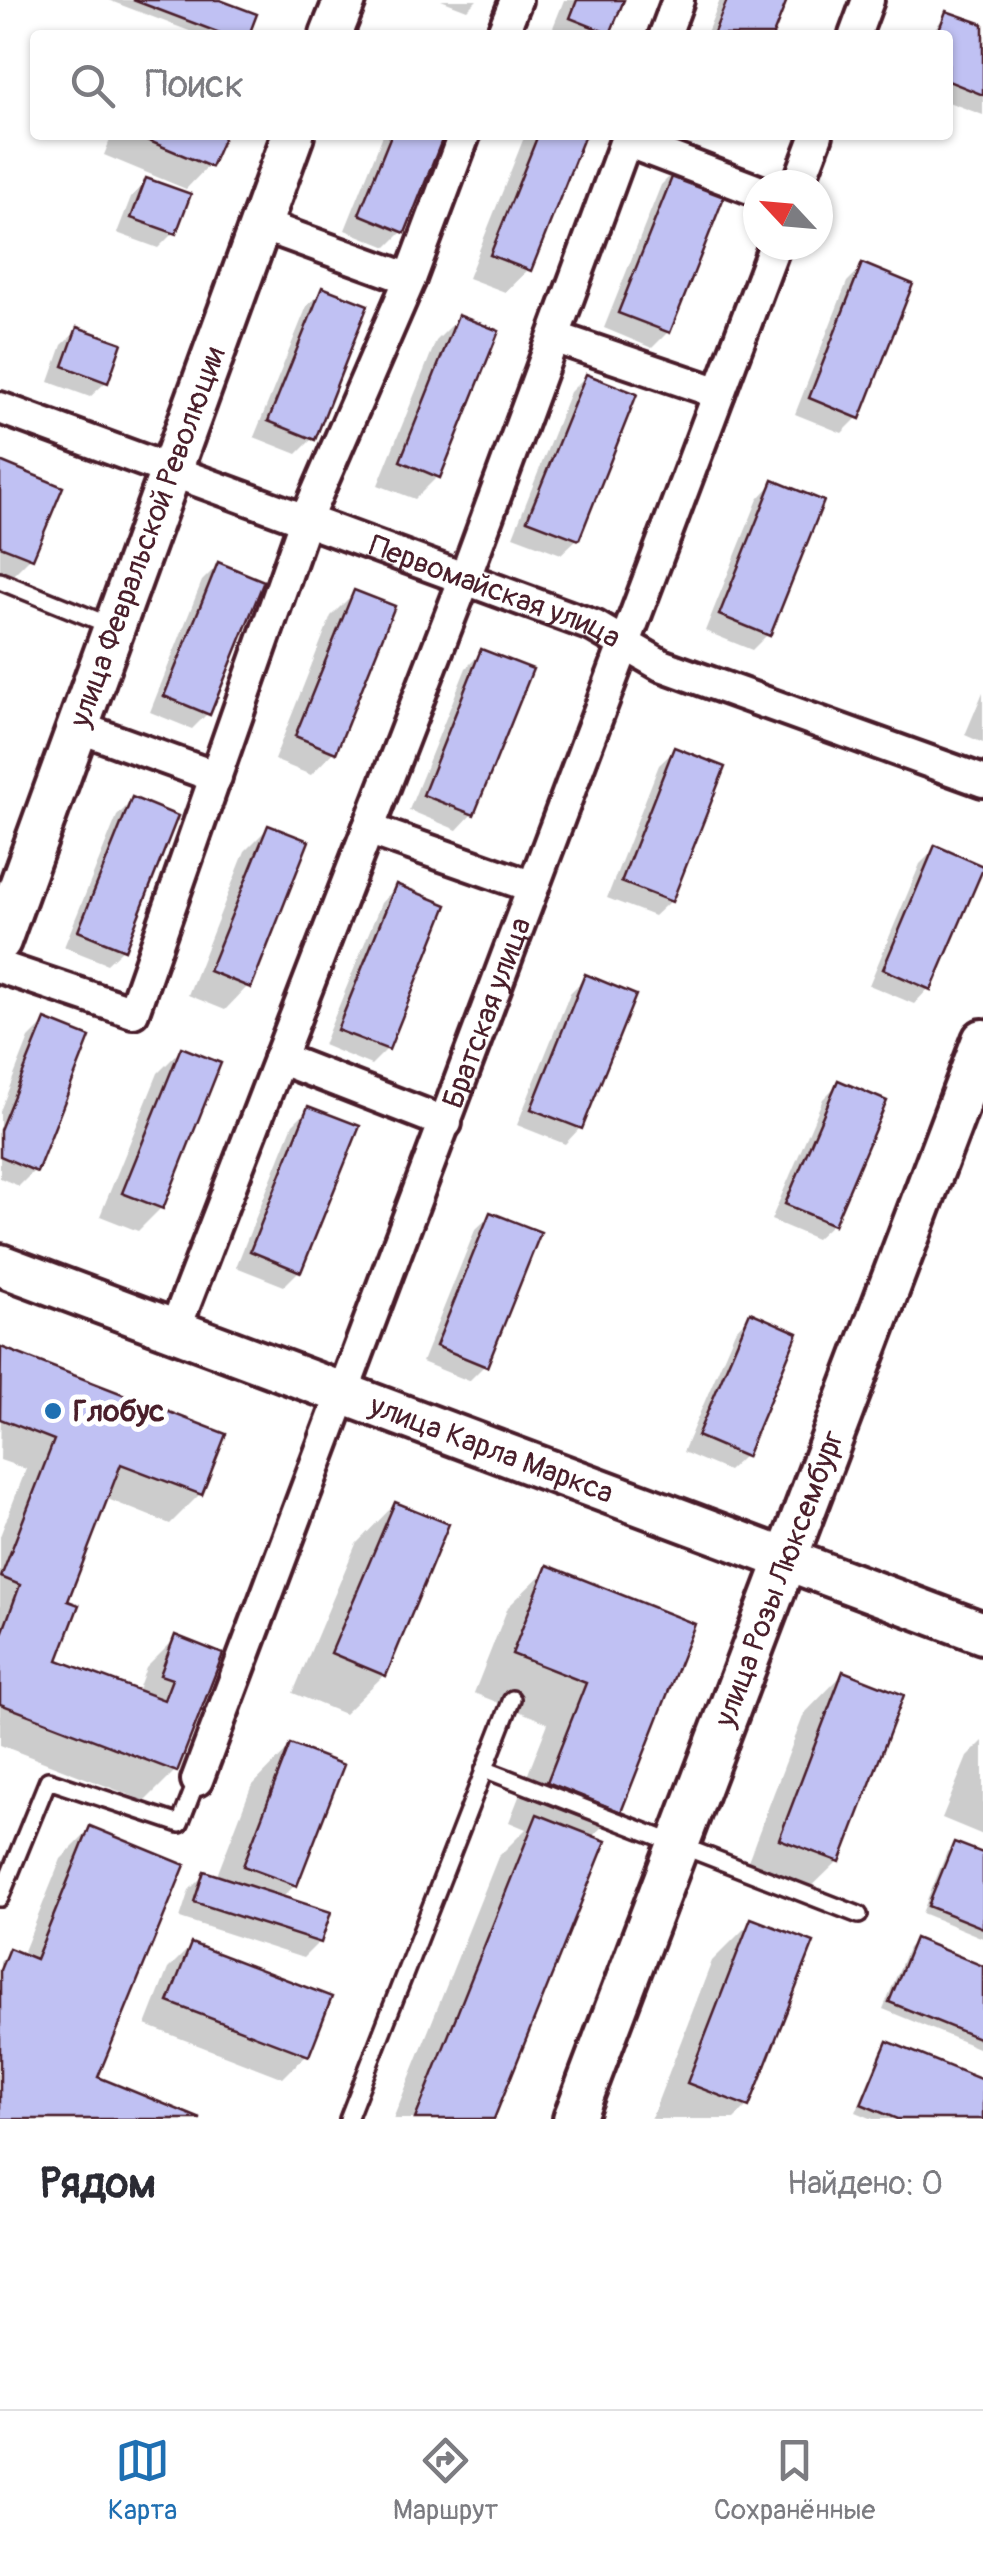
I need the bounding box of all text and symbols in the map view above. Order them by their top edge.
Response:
search box [30,30,953,140]
icon: search [65,58,120,113]
text: Поиск [145,61,244,109]
north arrow [743,170,833,260]
street label: улица Февральской Революции [61,342,233,733]
street label: Первомайская улица [364,527,628,656]
street label: Братская улица [434,912,539,1114]
street label: улица Карла Маркса [364,1386,619,1511]
place label: Глобус [73,1393,165,1430]
marker: Глобус [42,1400,64,1422]
street label: улица Розы Люксембург [706,1425,852,1733]
text: Рядом [40,2158,156,2210]
text: Найдено: 0 [787,2164,943,2204]
tab: Карта [108,2433,177,2528]
tab: Маршрут [393,2433,498,2528]
tab: Сохранённые [714,2433,875,2528]

